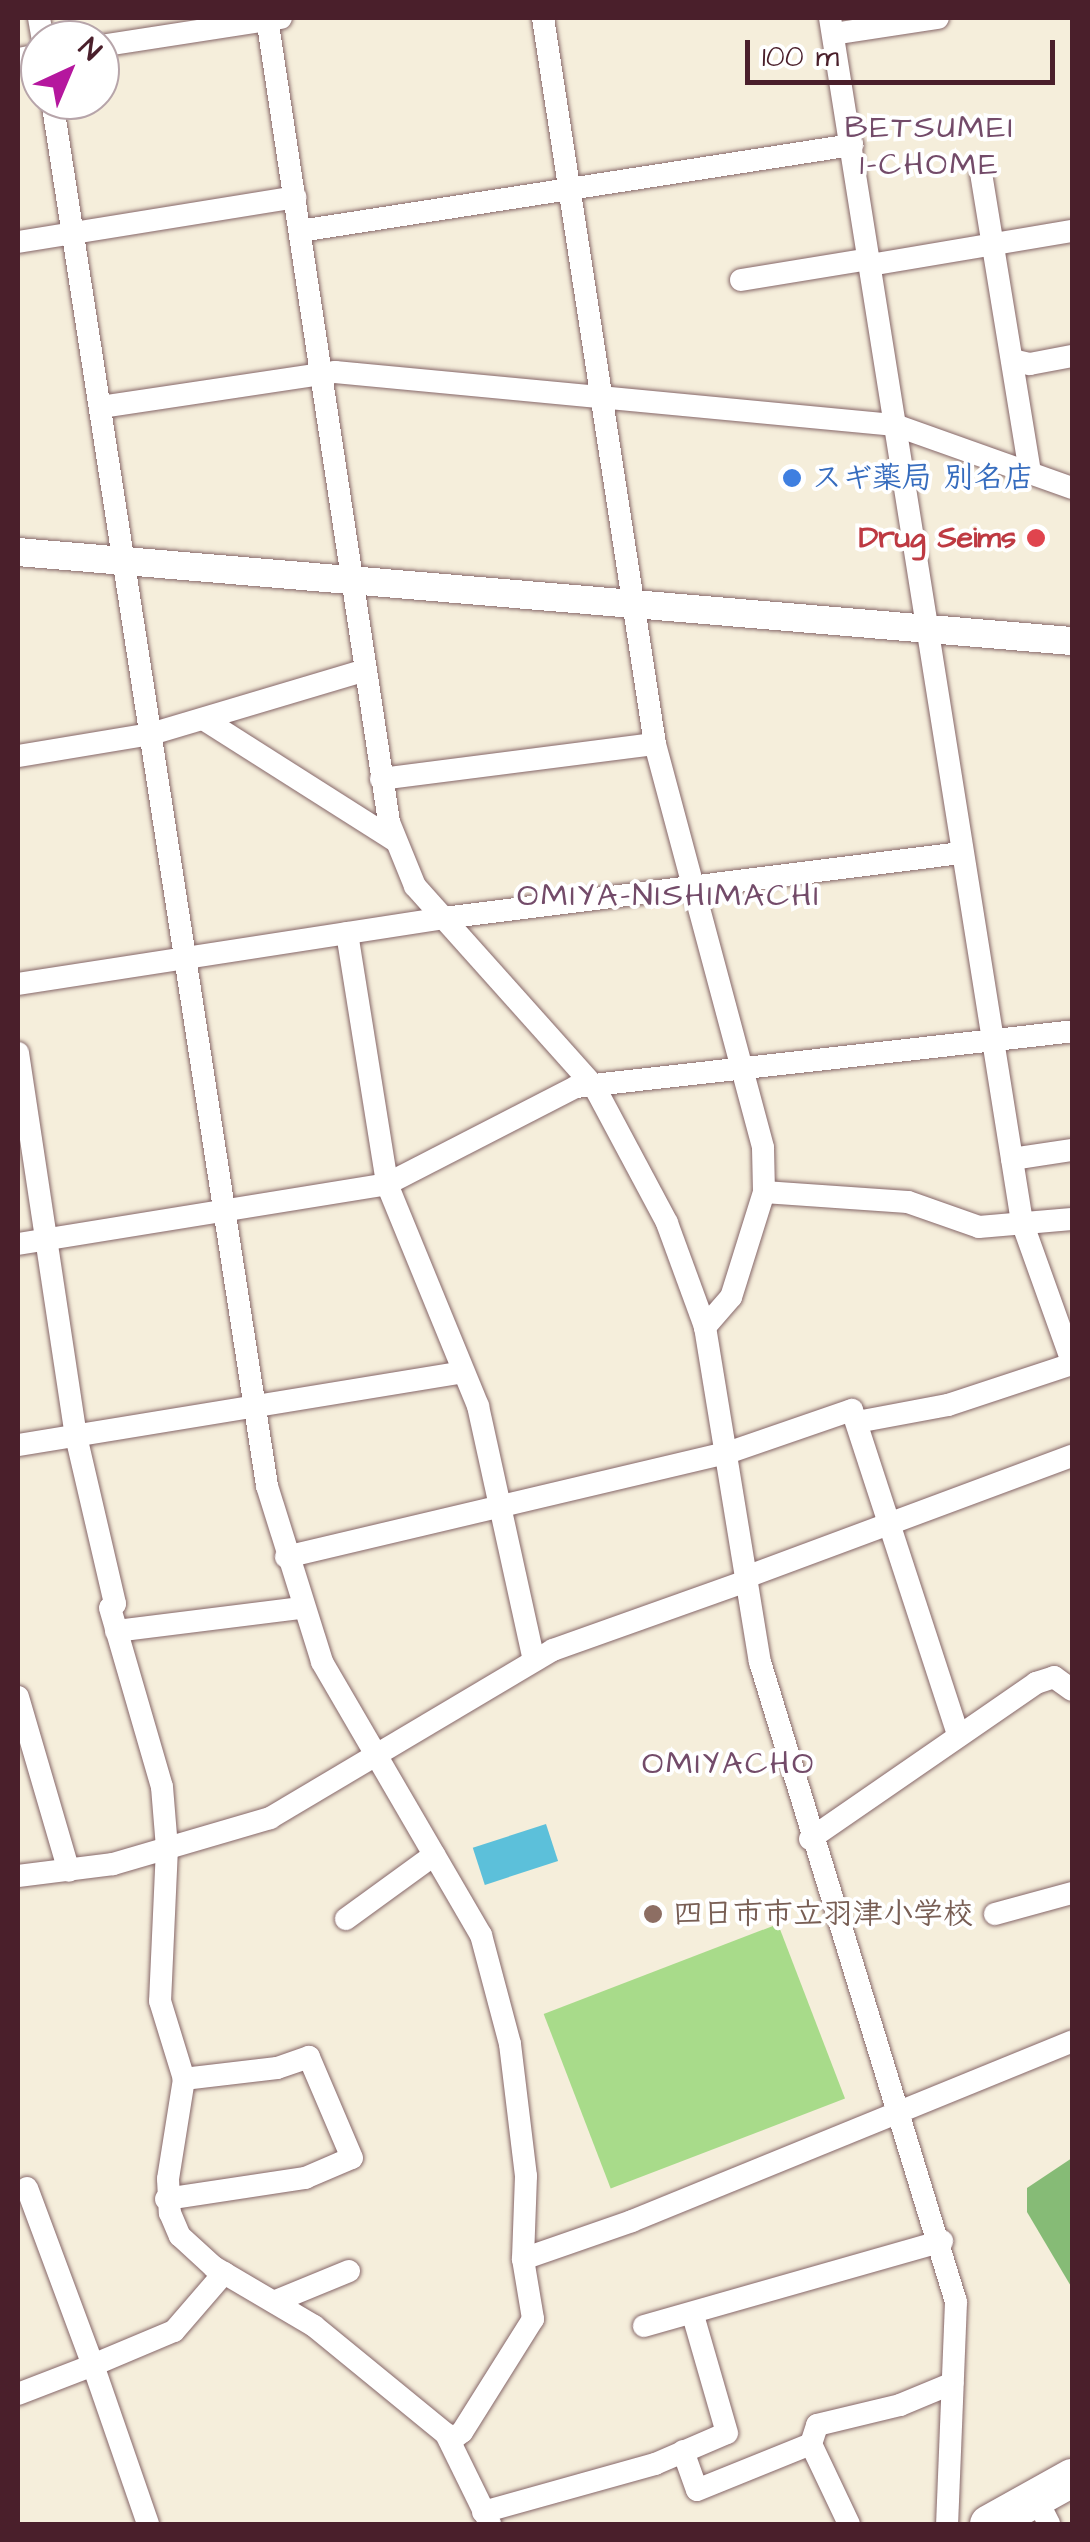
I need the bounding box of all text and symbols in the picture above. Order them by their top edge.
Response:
north arrow [20,20,120,120]
scale bar [750,20,1060,82]
text: N [70,29,110,70]
text: 100 m [762,36,839,78]
district label: BETSUMEI 1-CHOME [845,110,1015,185]
place label: スギ薬局 別名店 [812,460,1034,496]
marker: スギ薬局 別名店 [781,467,803,489]
place label: Drug Seims [859,520,1016,556]
marker: Drug Seims [1025,527,1047,549]
district label: OMIYA-NISHIMACHI [517,877,821,915]
district label: OMIYACHO [642,1745,816,1783]
place label: 四日市市立羽津小学校 [673,1896,973,1932]
marker: 四日市市立羽津小学校 [642,1903,664,1925]

